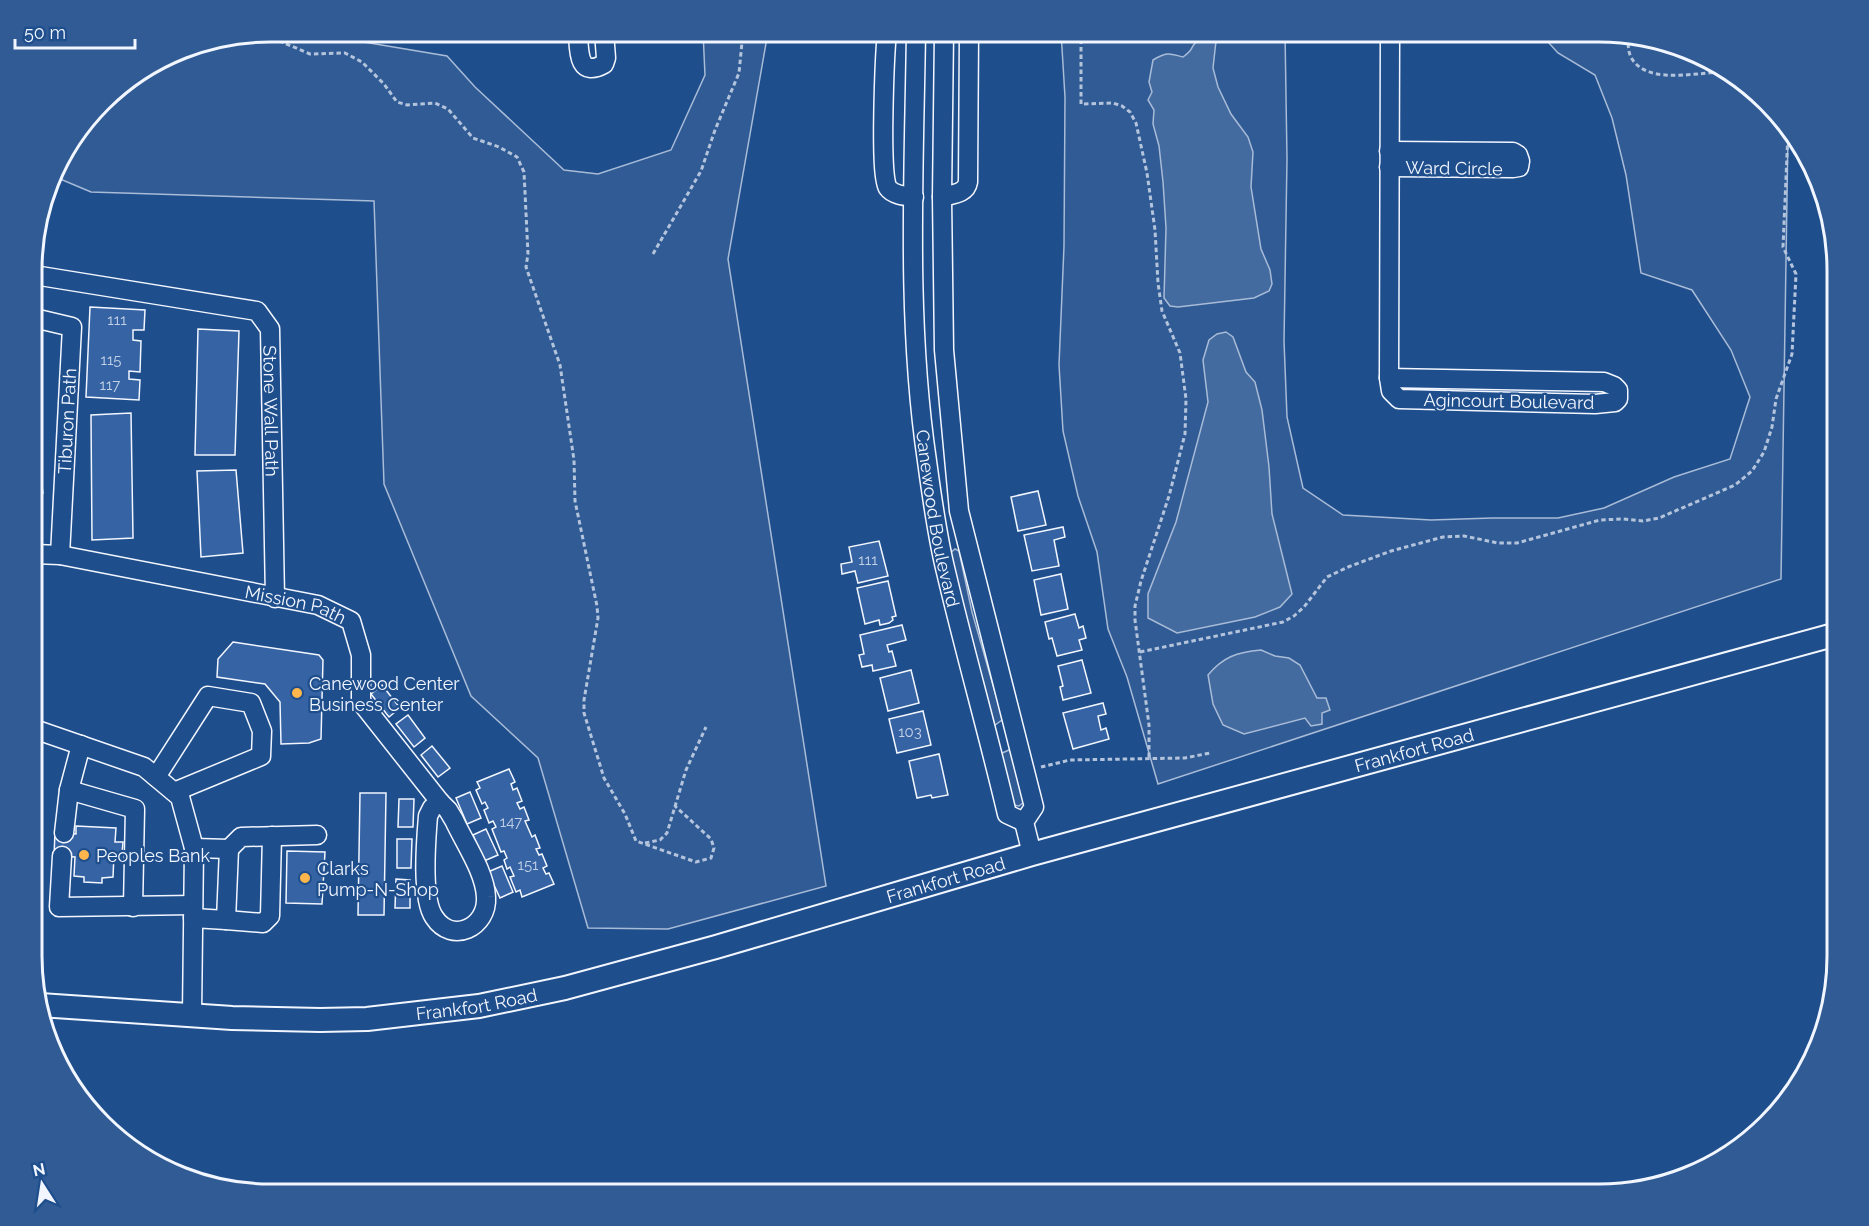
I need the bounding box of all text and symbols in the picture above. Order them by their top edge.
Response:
scale bar [15,12,135,50]
text: 50 m [24,22,66,43]
street label: Ward Circle [1405,157,1503,179]
house number: 111 [107,311,127,329]
street label: Stone Wall Path [260,345,283,477]
house number: 115 [100,351,122,369]
street label: Tiburon Path [54,368,80,474]
house number: 117 [100,376,120,394]
street label: Agincourt Boulevard [1424,389,1594,413]
street label: Canewood Boulevard [912,428,965,609]
house number: 111 [858,551,878,569]
street label: Mission Path [243,581,350,628]
place label: Canewood Center Business Center [309,673,460,715]
marker: Canewood Center Business Center [290,686,304,700]
house number: 103 [898,723,922,741]
street label: Frankfort Road [1352,723,1476,776]
house number: 147 [500,813,522,831]
place label: Peoples Bank [96,845,210,866]
marker: Peoples Bank [77,848,91,862]
street label: Frankfort Road [884,852,1007,907]
house number: 151 [517,856,539,874]
place label: Clarks Pump-N-Shop [317,858,439,900]
marker: Clarks Pump-N-Shop [298,871,312,885]
street label: Frankfort Road [415,984,539,1024]
north arrow [12,1154,72,1214]
text: N [31,1159,47,1180]

